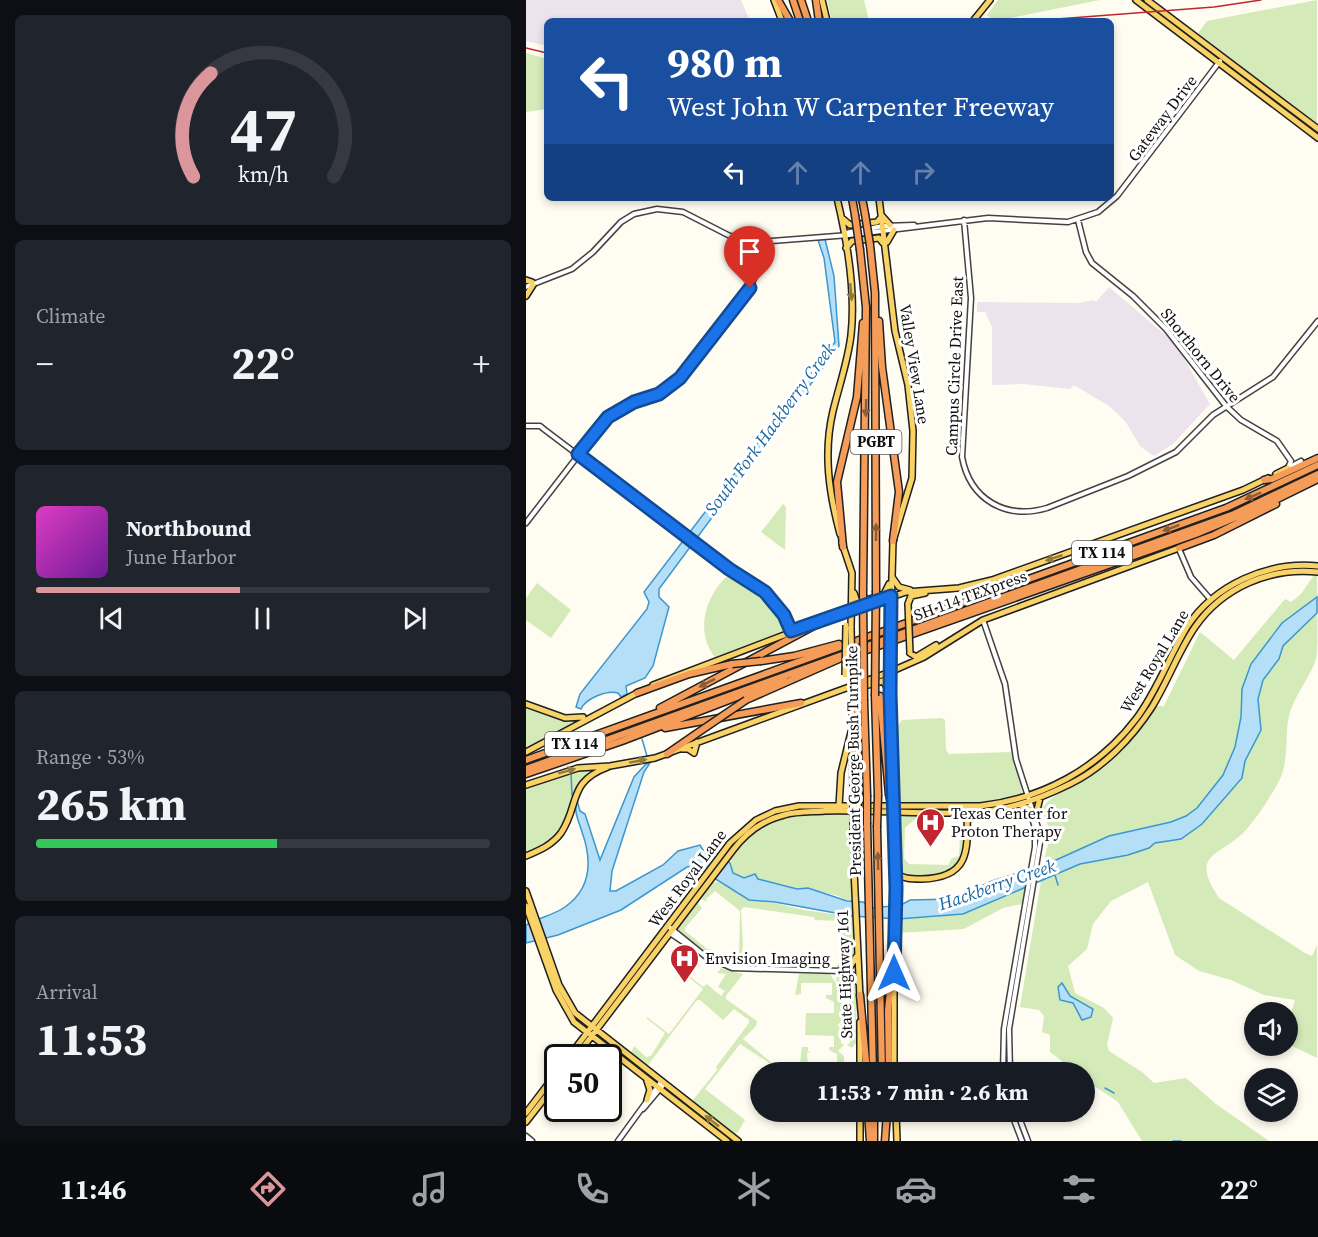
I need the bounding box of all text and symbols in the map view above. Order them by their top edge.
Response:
text: 980 m [667,33,782,91]
icon: left [568,42,646,120]
street label: Gateway Drive [1122,70,1202,166]
text: 47 [229,86,297,172]
text: West John W Carpenter Freeway [667,88,1054,125]
icon: left [718,156,751,189]
icon: ahead [781,156,814,189]
icon: ahead [844,156,877,189]
icon: right [907,156,940,189]
text: km/h [237,160,289,189]
pin [724,226,775,288]
icon: arrive [733,235,766,268]
street label: Campus Circle Drive East [940,275,968,456]
one-way arrow [846,282,855,301]
text: Climate [36,302,105,330]
street label: Valley View Lane [895,302,935,426]
street label: Shorthorn Drive [1156,303,1246,407]
text: 22° [231,332,295,394]
water label: South Fork Hackberry Creek [698,337,841,520]
text: − [36,341,54,386]
text: + [472,341,490,386]
one-way arrow [861,398,871,417]
road number: PGBT [850,430,902,454]
one-way arrow [1244,491,1262,501]
text: Northbound [126,513,251,543]
one-way arrow [871,523,881,542]
one-way arrow [1162,523,1180,533]
road number: TX 114 [1072,541,1132,565]
text: June Harbor [126,543,236,571]
one-way arrow [1045,554,1063,564]
street label: SH 114 TEXpress [910,564,1030,626]
icon: previous [95,602,128,635]
icon: pause [246,602,279,635]
icon: next [398,602,431,635]
street label: West Royal Lane [1114,605,1194,717]
street label: President George Bush Turnpike [840,646,866,876]
one-way arrow [698,678,715,688]
road number: TX 114 [545,732,605,756]
text: Range · 53% [36,743,145,771]
one-way arrow [629,756,648,765]
one-way arrow [558,765,576,775]
text: 265 km [36,773,187,835]
place label: Texas Center for Proton Therapy [951,802,1068,842]
hospital icon: Texas Center for Proton Therapy [914,806,946,848]
street label: West Royal Lane [643,825,731,931]
one-way arrow [873,851,883,870]
water label: Hackberry Creek [934,853,1059,917]
street label: State Highway 161 [831,909,857,1039]
position arrow [862,941,926,1005]
hospital icon: Envision Imaging [668,942,700,984]
place label: Envision Imaging [705,947,830,969]
text: Arrival [36,978,98,1006]
map controls [1244,1002,1298,1122]
button: sound [1244,1002,1298,1056]
text: 11:53 [36,1008,147,1070]
speed limit sign: 50 [544,1044,622,1122]
button: layers [1244,1068,1298,1122]
text: 11:53 · 7 min · 2.6 km [817,1077,1028,1107]
one-way arrow [704,1114,720,1127]
icon: directions [247,1168,289,1210]
icon: music [409,1168,451,1210]
icon: phone [571,1168,613,1210]
icon: climate [733,1168,775,1210]
icon: car [895,1168,937,1210]
icon: filters [1058,1168,1100,1210]
text: 11:46 [60,1171,127,1208]
text: 22° [1220,1171,1258,1208]

